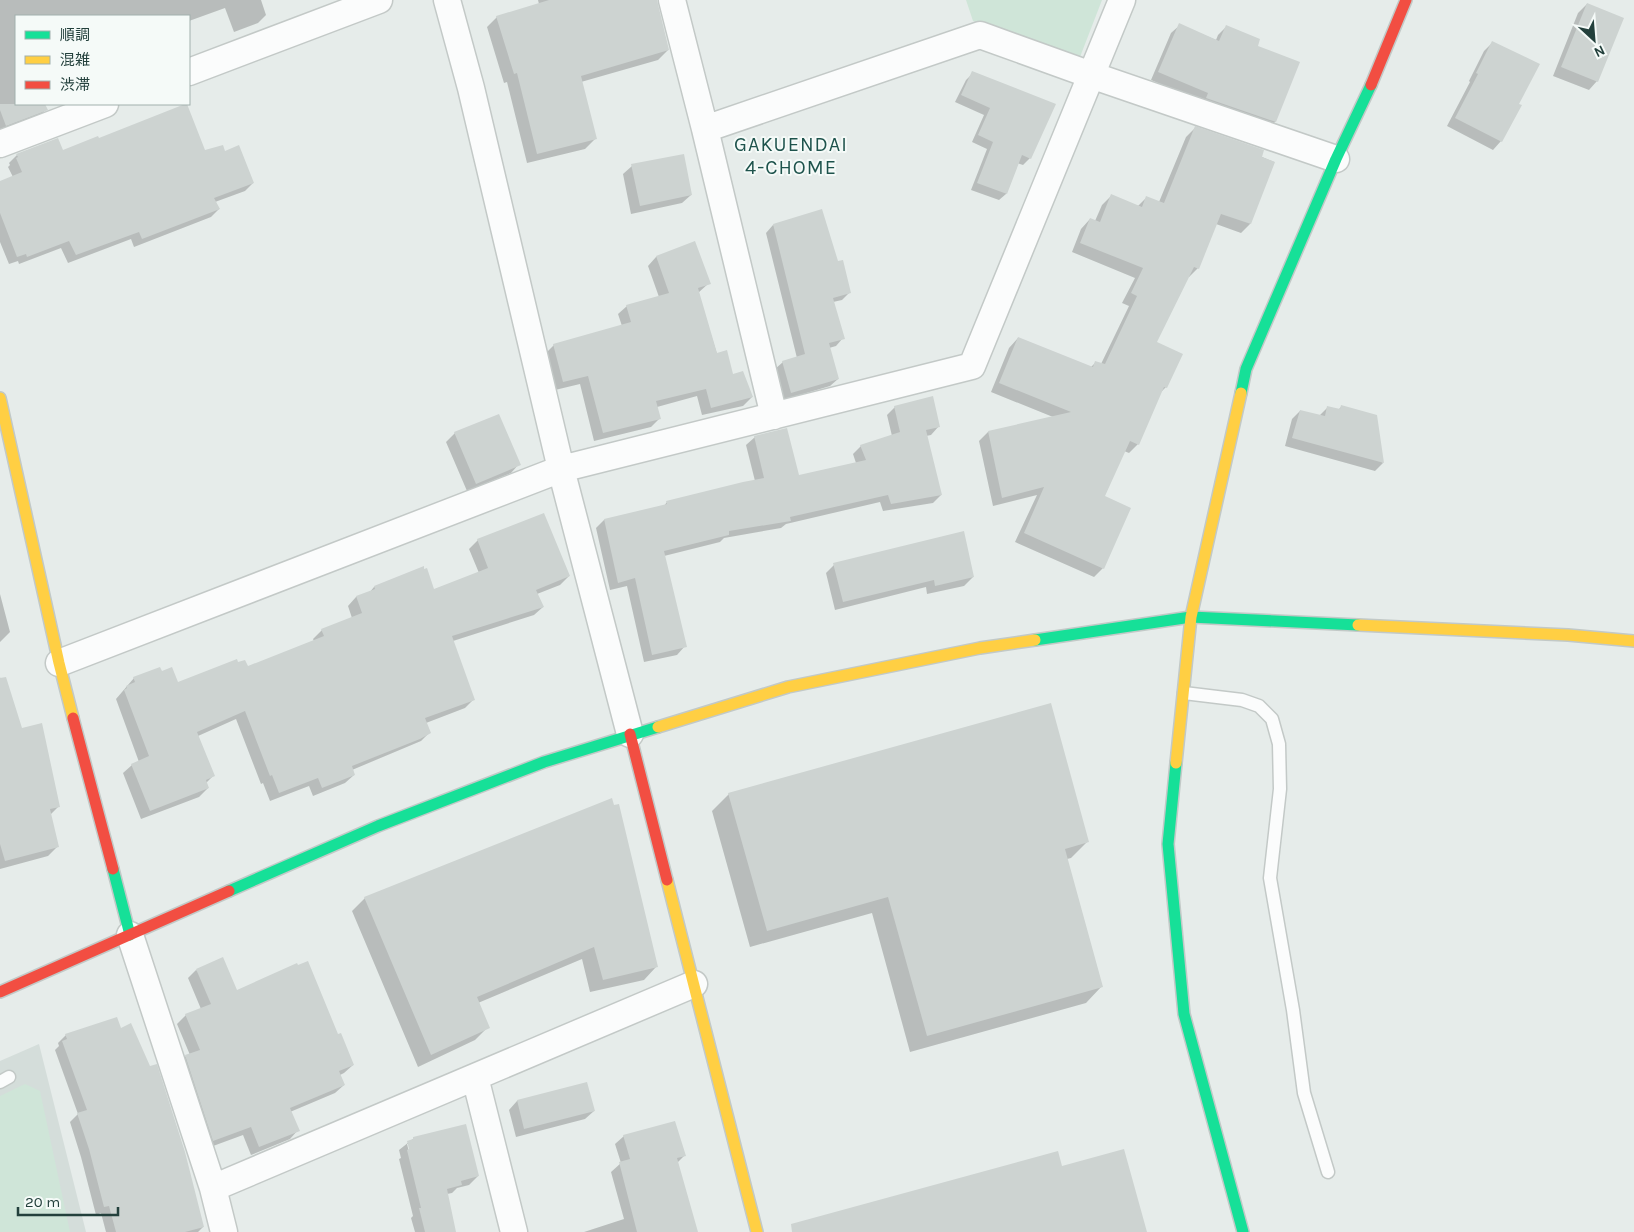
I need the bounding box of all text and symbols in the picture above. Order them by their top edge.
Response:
legend [15,15,190,105]
north arrow [1569,15,1619,65]
text: 順調 [60,26,90,44]
text: N [1591,41,1608,61]
text: 混雑 [60,51,90,69]
text: 渋滞 [60,76,90,94]
district label: GAKUENDAI 4-CHOME [734,133,848,179]
scale bar [18,1184,118,1216]
text: 20 m [25,1193,60,1211]

